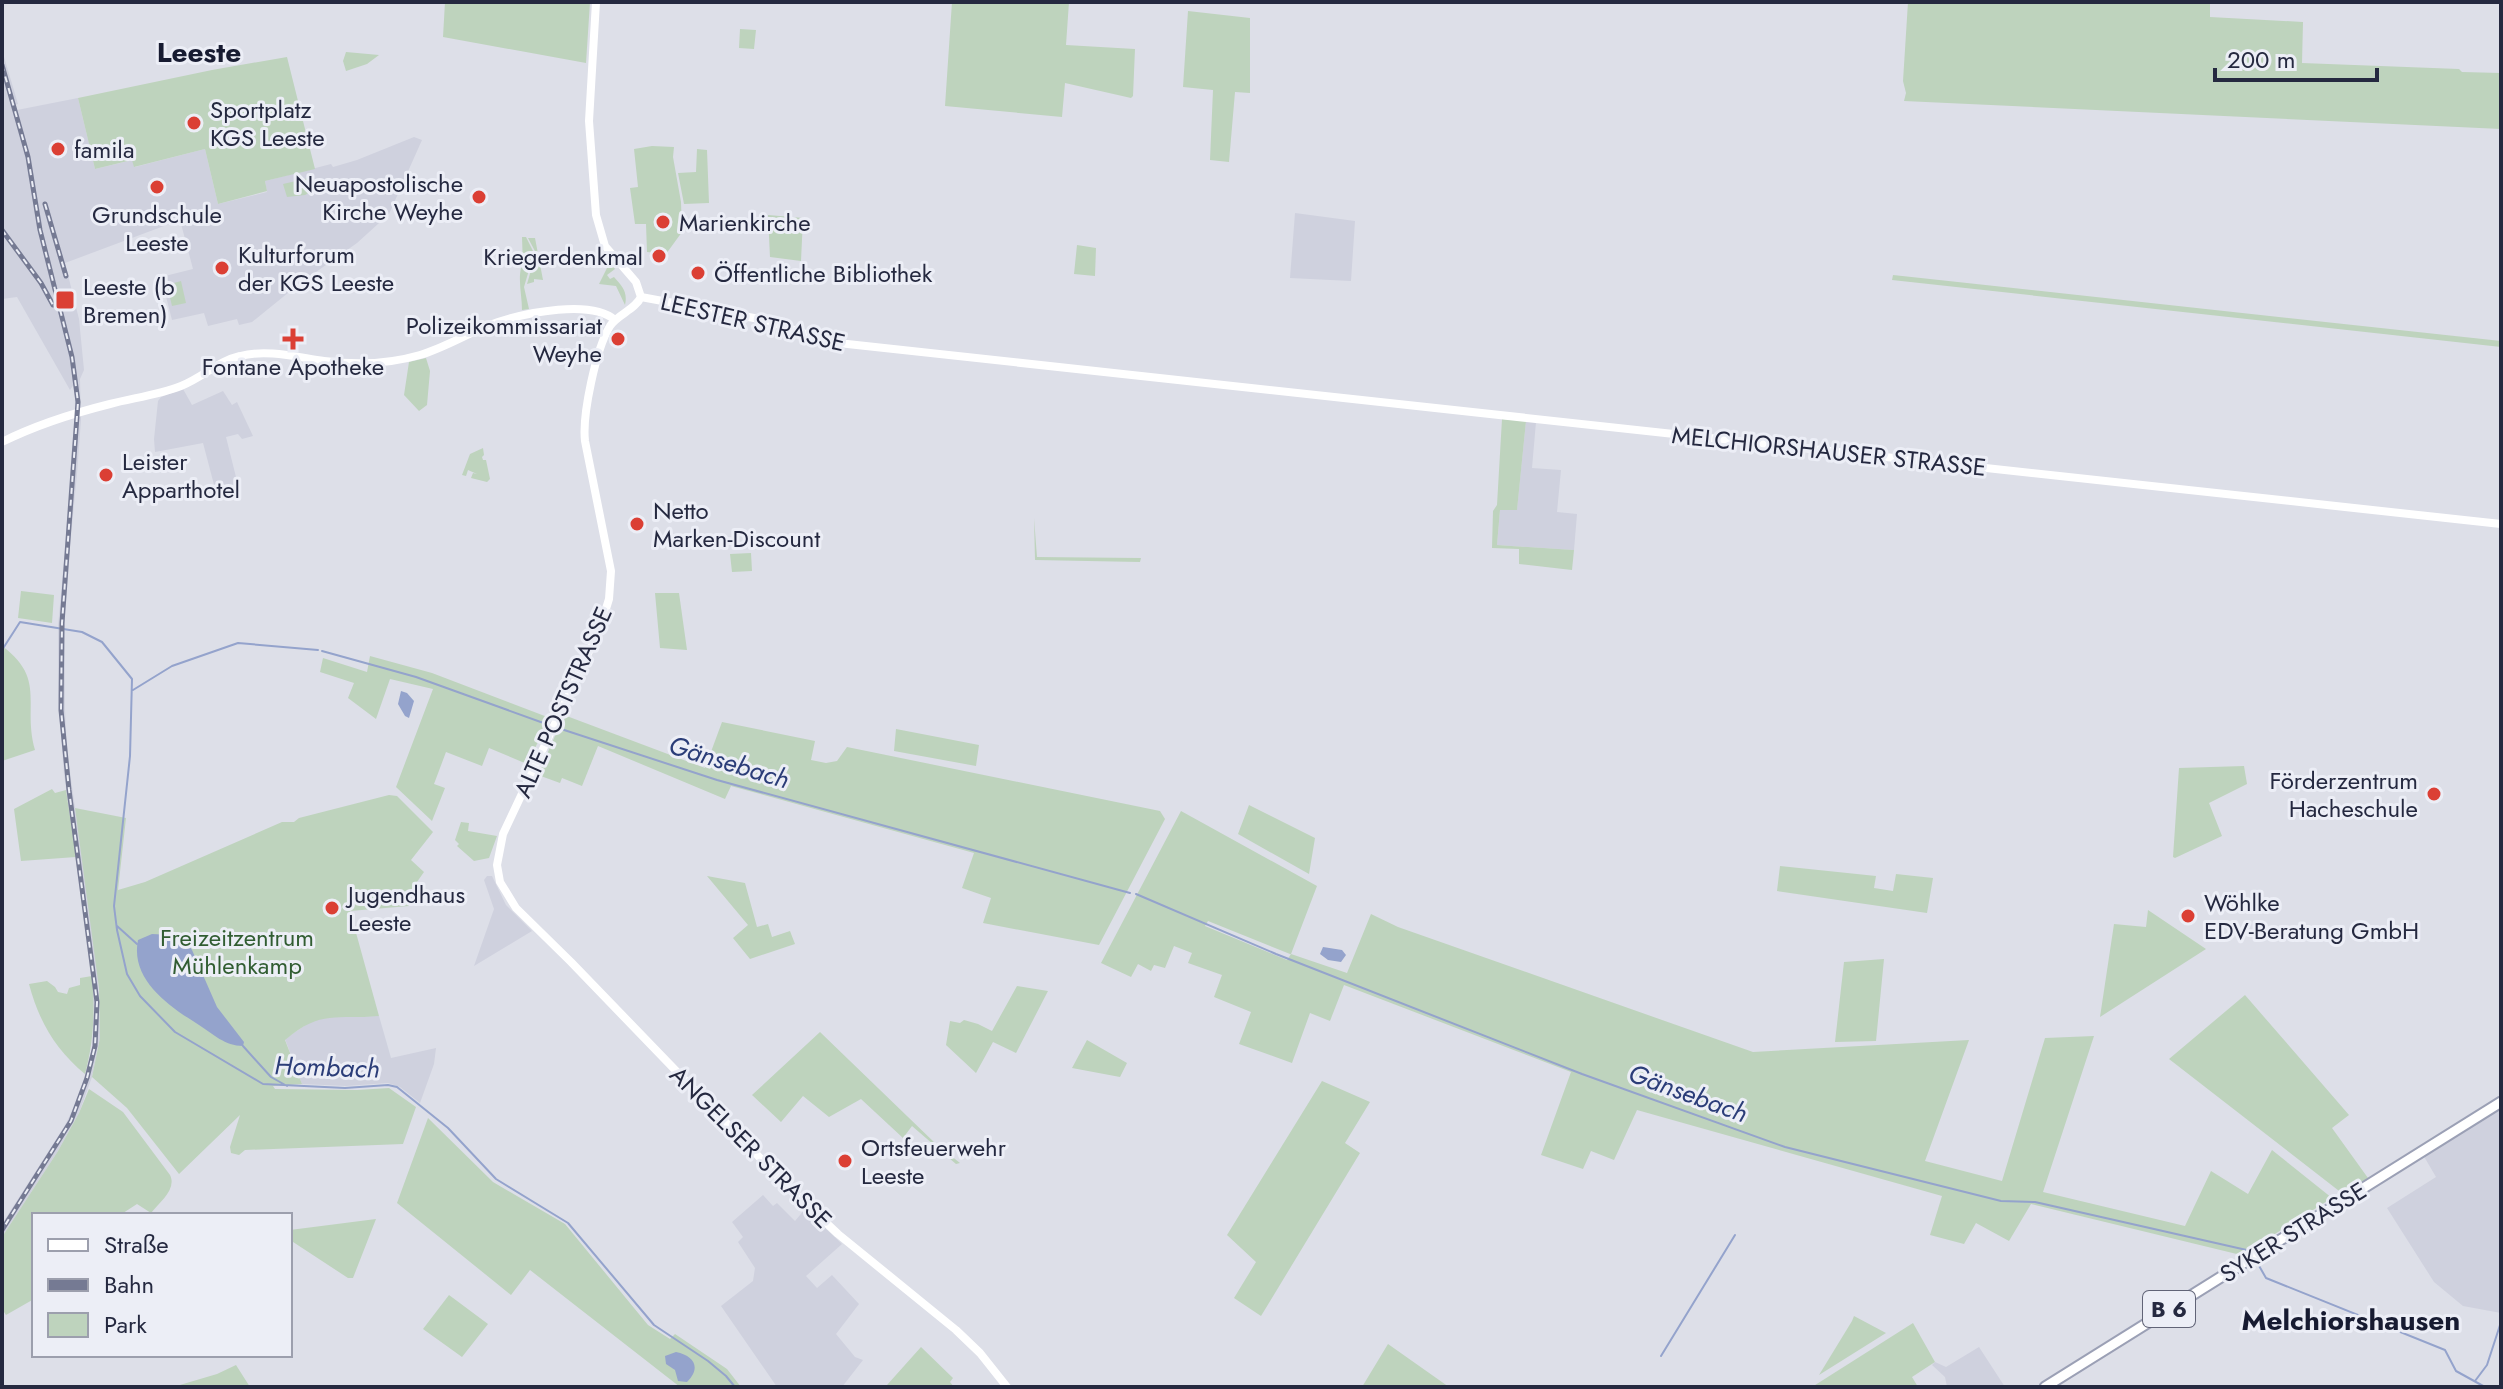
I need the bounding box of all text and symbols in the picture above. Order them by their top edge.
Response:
district label: Leeste [157,32,241,73]
scale bar [2215,32,2377,82]
text: 200 m [2227,42,2295,77]
place label: Sportplatz KGS Leeste [210,92,325,155]
marker: Sportplatz KGS Leeste [185,114,203,132]
place label: famila [74,132,134,167]
marker: famila [49,140,67,158]
place label: Neuapostolische Kirche Weyhe [295,166,463,229]
marker: Grundschule Leeste [148,178,166,196]
marker: Neuapostolische Kirche Weyhe [470,188,488,206]
place label: Grundschule Leeste [92,197,222,260]
place label: Marienkirche [679,205,811,240]
marker: Marienkirche [654,213,672,231]
place label: Kulturforum der KGS Leeste [238,237,394,300]
place label: Kriegerdenkmal [483,239,643,274]
marker: Kriegerdenkmal [650,247,668,265]
place label: Öffentliche Bibliothek [714,256,933,291]
marker: Kulturforum der KGS Leeste [213,259,231,277]
marker: Öffentliche Bibliothek [689,264,707,282]
place label: Leeste (b Bremen) [83,269,175,332]
street label: LEESTER STRASSE [657,284,849,360]
marker: Leeste (b Bremen) [54,289,76,311]
place label: Polizeikommissariat Weyhe [406,308,602,371]
marker: Fontane Apotheke [284,330,302,348]
marker: Polizeikommissariat Weyhe [609,330,627,348]
place label: Fontane Apotheke [202,349,384,384]
street label: MELCHIORSHAUSER STRASSE [1670,417,1988,485]
place label: Leister Apparthotel [122,444,240,507]
marker: Leister Apparthotel [97,466,115,484]
place label: Netto Marken-Discount [653,493,820,556]
marker: Netto Marken-Discount [628,515,646,533]
street label: ALTE POSTSTRASSE [505,601,621,803]
water label: Gänsebach [664,726,794,798]
place label: Förderzentrum Hacheschule [2269,763,2418,826]
marker: Förderzentrum Hacheschule [2425,785,2443,803]
place label: Jugendhaus Leeste [345,877,465,940]
place label: Wöhlke EDV-Beratung GmbH [2204,885,2419,948]
marker: Jugendhaus Leeste [323,899,341,917]
marker: Wöhlke EDV-Beratung GmbH [2179,907,2197,925]
park label: Freizeitzentrum Mühlenkamp [160,920,314,983]
water label: Hombach [274,1046,380,1088]
water label: Gänsebach [1623,1054,1753,1132]
street label: ANGELSER STRASSE [662,1058,840,1236]
place label: Ortsfeuerwehr Leeste [861,1130,1007,1193]
marker: Ortsfeuerwehr Leeste [836,1152,854,1170]
street label: SYKER STRASSE [2213,1173,2373,1291]
legend [32,1213,292,1357]
text: Straße [104,1227,169,1262]
text: Bahn [104,1267,154,1302]
road number: B 6 [2143,1291,2195,1327]
district label: Melchiorshausen [2242,1300,2460,1341]
text: Park [104,1307,147,1342]

